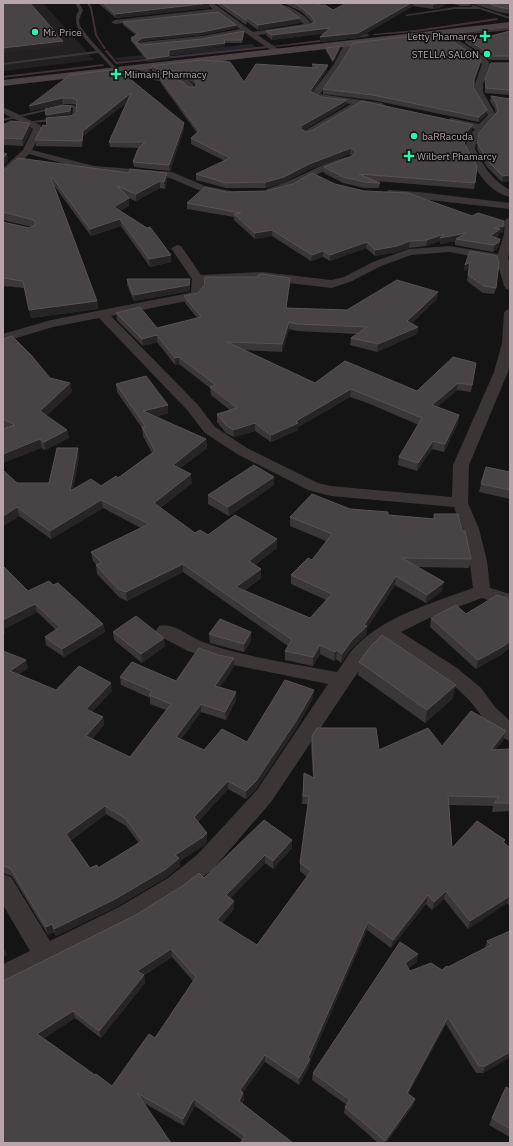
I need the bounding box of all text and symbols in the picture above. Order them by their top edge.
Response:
place label: Mr. Price [43,26,82,39]
marker: Mr. Price [30,27,40,37]
place label: Letty Phamarcy [408,30,477,43]
marker: Letty Phamarcy [480,31,490,41]
place label: STELLA SALON [412,48,479,61]
marker: STELLA SALON [482,49,492,59]
place label: Mlimani Pharmacy [124,68,207,81]
marker: Mlimani Pharmacy [111,69,121,79]
place label: baRRacuda [422,130,474,143]
marker: baRRacuda [409,131,419,141]
place label: Wilbert Phamarcy [417,150,497,163]
marker: Wilbert Phamarcy [404,151,414,161]

